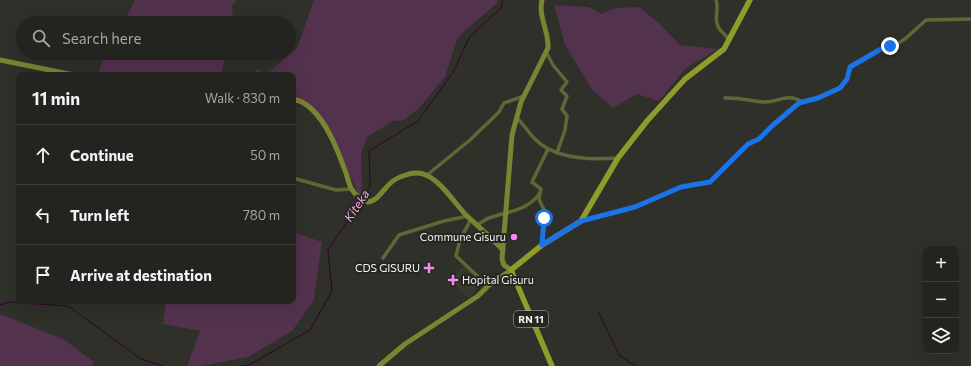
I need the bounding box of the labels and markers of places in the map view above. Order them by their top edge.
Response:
place label: Commune Gisuru [420,230,506,243]
marker: Commune Gisuru [509,232,519,242]
place label: CDS GISURU [355,261,420,274]
marker: CDS GISURU [423,262,435,274]
place label: Hopital Gisuru [462,273,534,286]
marker: Hopital Gisuru [447,274,459,286]

